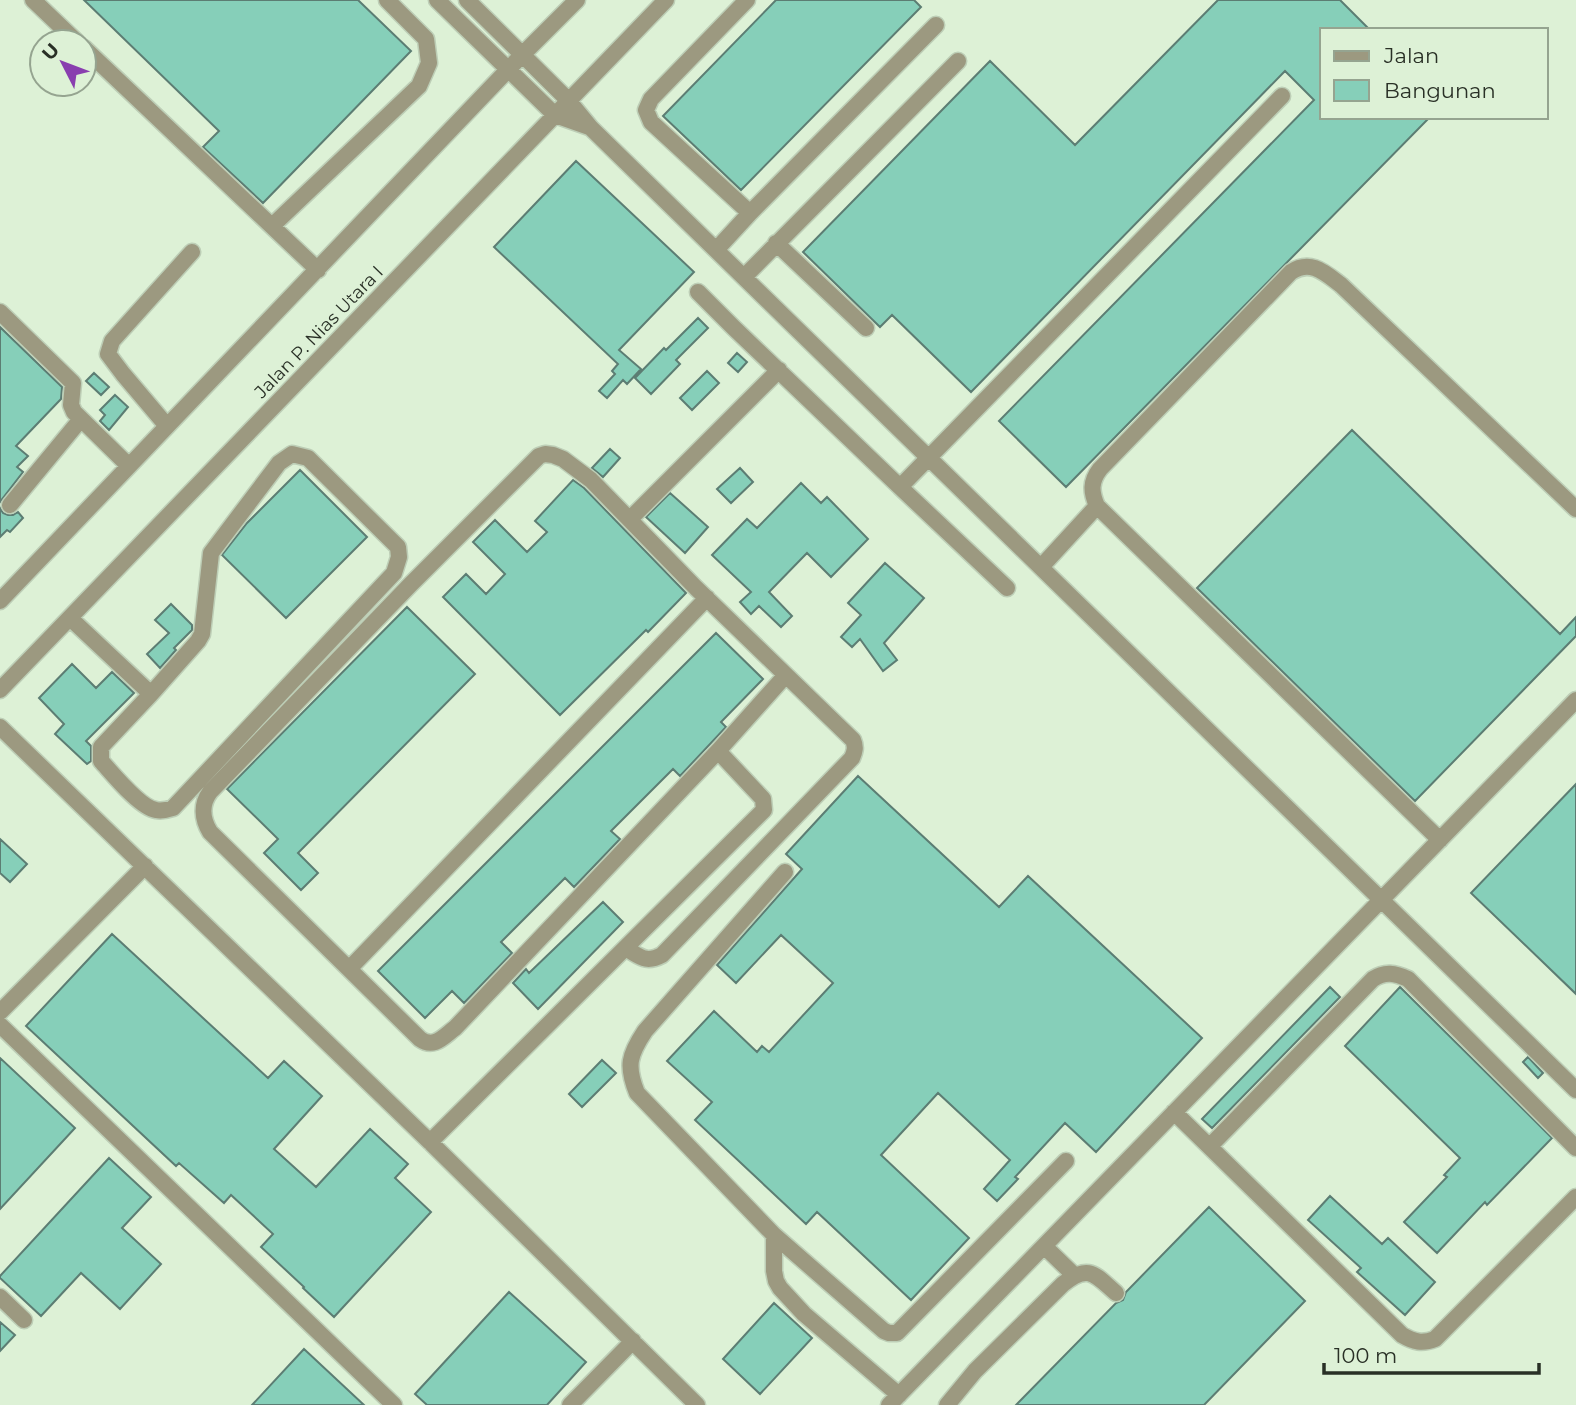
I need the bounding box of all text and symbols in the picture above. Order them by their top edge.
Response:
north arrow [28,28,98,98]
legend [1320,28,1548,119]
text: U [37,39,64,65]
text: Jalan [1383,43,1439,68]
text: Bangunan [1384,78,1496,103]
street label: Jalan P. Nias Utara I [249,261,388,404]
scale bar [1324,1332,1539,1376]
text: 100 m [1334,1343,1397,1368]

